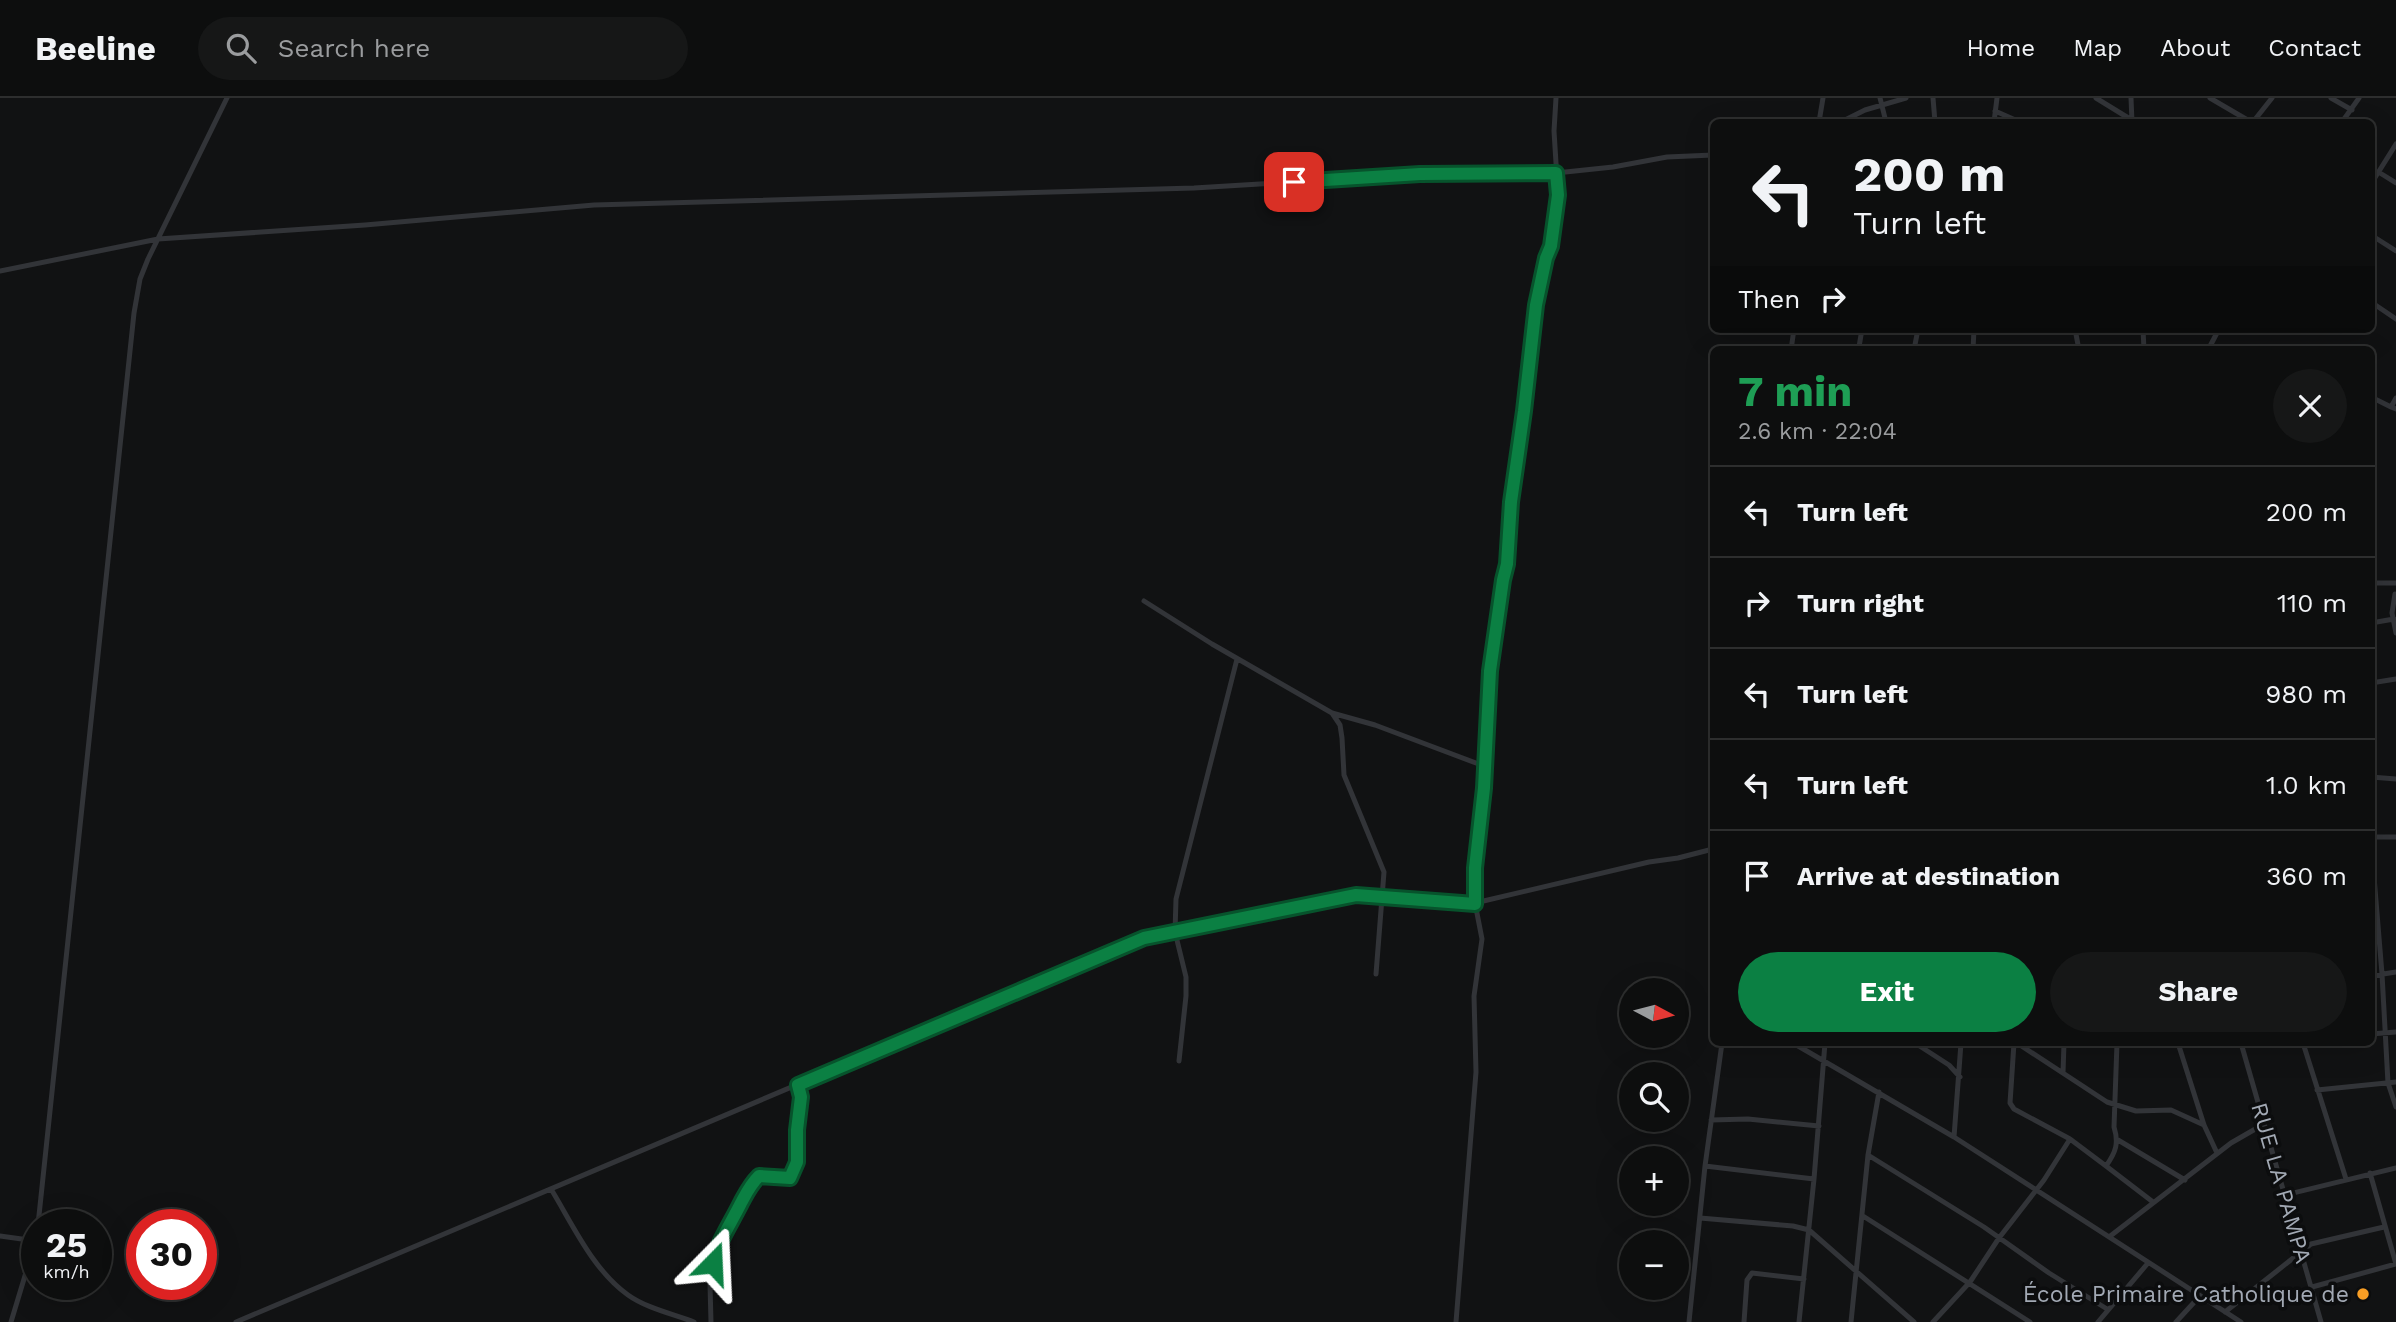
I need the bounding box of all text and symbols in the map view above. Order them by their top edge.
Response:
search box [198,17,688,80]
text: Beeline [35,29,156,68]
icon: search [222,29,260,67]
text: Search here [278,33,430,63]
text: Home [1967,34,2035,62]
text: Map [2073,34,2122,62]
text: About [2160,34,2230,62]
text: Contact [2268,34,2361,62]
text: 200 m [1853,145,2005,203]
icon: left [1738,147,1829,238]
pin [1264,152,1324,212]
icon: arrive [1275,163,1313,201]
text: Turn left [1853,204,1986,242]
icon: right [1814,280,1852,318]
text: Then [1738,284,1800,314]
text: 7 min [1738,367,1852,416]
button: close [2273,369,2347,443]
text: 2.6 km · 22:04 [1738,418,1897,445]
icon: left [1738,493,1776,531]
text: Turn left [1797,497,1908,527]
text: 200 m [2266,497,2347,527]
icon: right [1738,584,1776,622]
text: Turn right [1797,588,1924,618]
text: 110 m [2277,588,2347,618]
icon: left [1738,675,1776,713]
text: Turn left [1797,679,1908,709]
text: 980 m [2265,679,2347,709]
icon: left [1738,766,1776,804]
text: Turn left [1797,770,1908,800]
text: 1.0 km [2266,770,2347,800]
icon: arrive [1738,857,1776,895]
text: Arrive at destination [1797,861,2060,891]
text: 360 m [2266,861,2347,891]
button: Exit [1738,952,2036,1032]
button: Share [2050,952,2347,1032]
north arrow [1619,978,1689,1048]
map controls [1619,978,1689,1300]
button: search [1619,1062,1689,1132]
street label: RUE LA PAMPA [2245,1100,2317,1266]
button: + [1619,1146,1689,1216]
speed limit sign: 30 [126,1209,217,1300]
text: 25 [46,1224,87,1266]
position arrow [676,1226,750,1300]
button: − [1619,1230,1689,1300]
text: km/h [43,1261,90,1282]
place label: École Primaire Catholique de [2023,1281,2349,1308]
marker: École Primaire Catholique de [2355,1286,2371,1302]

